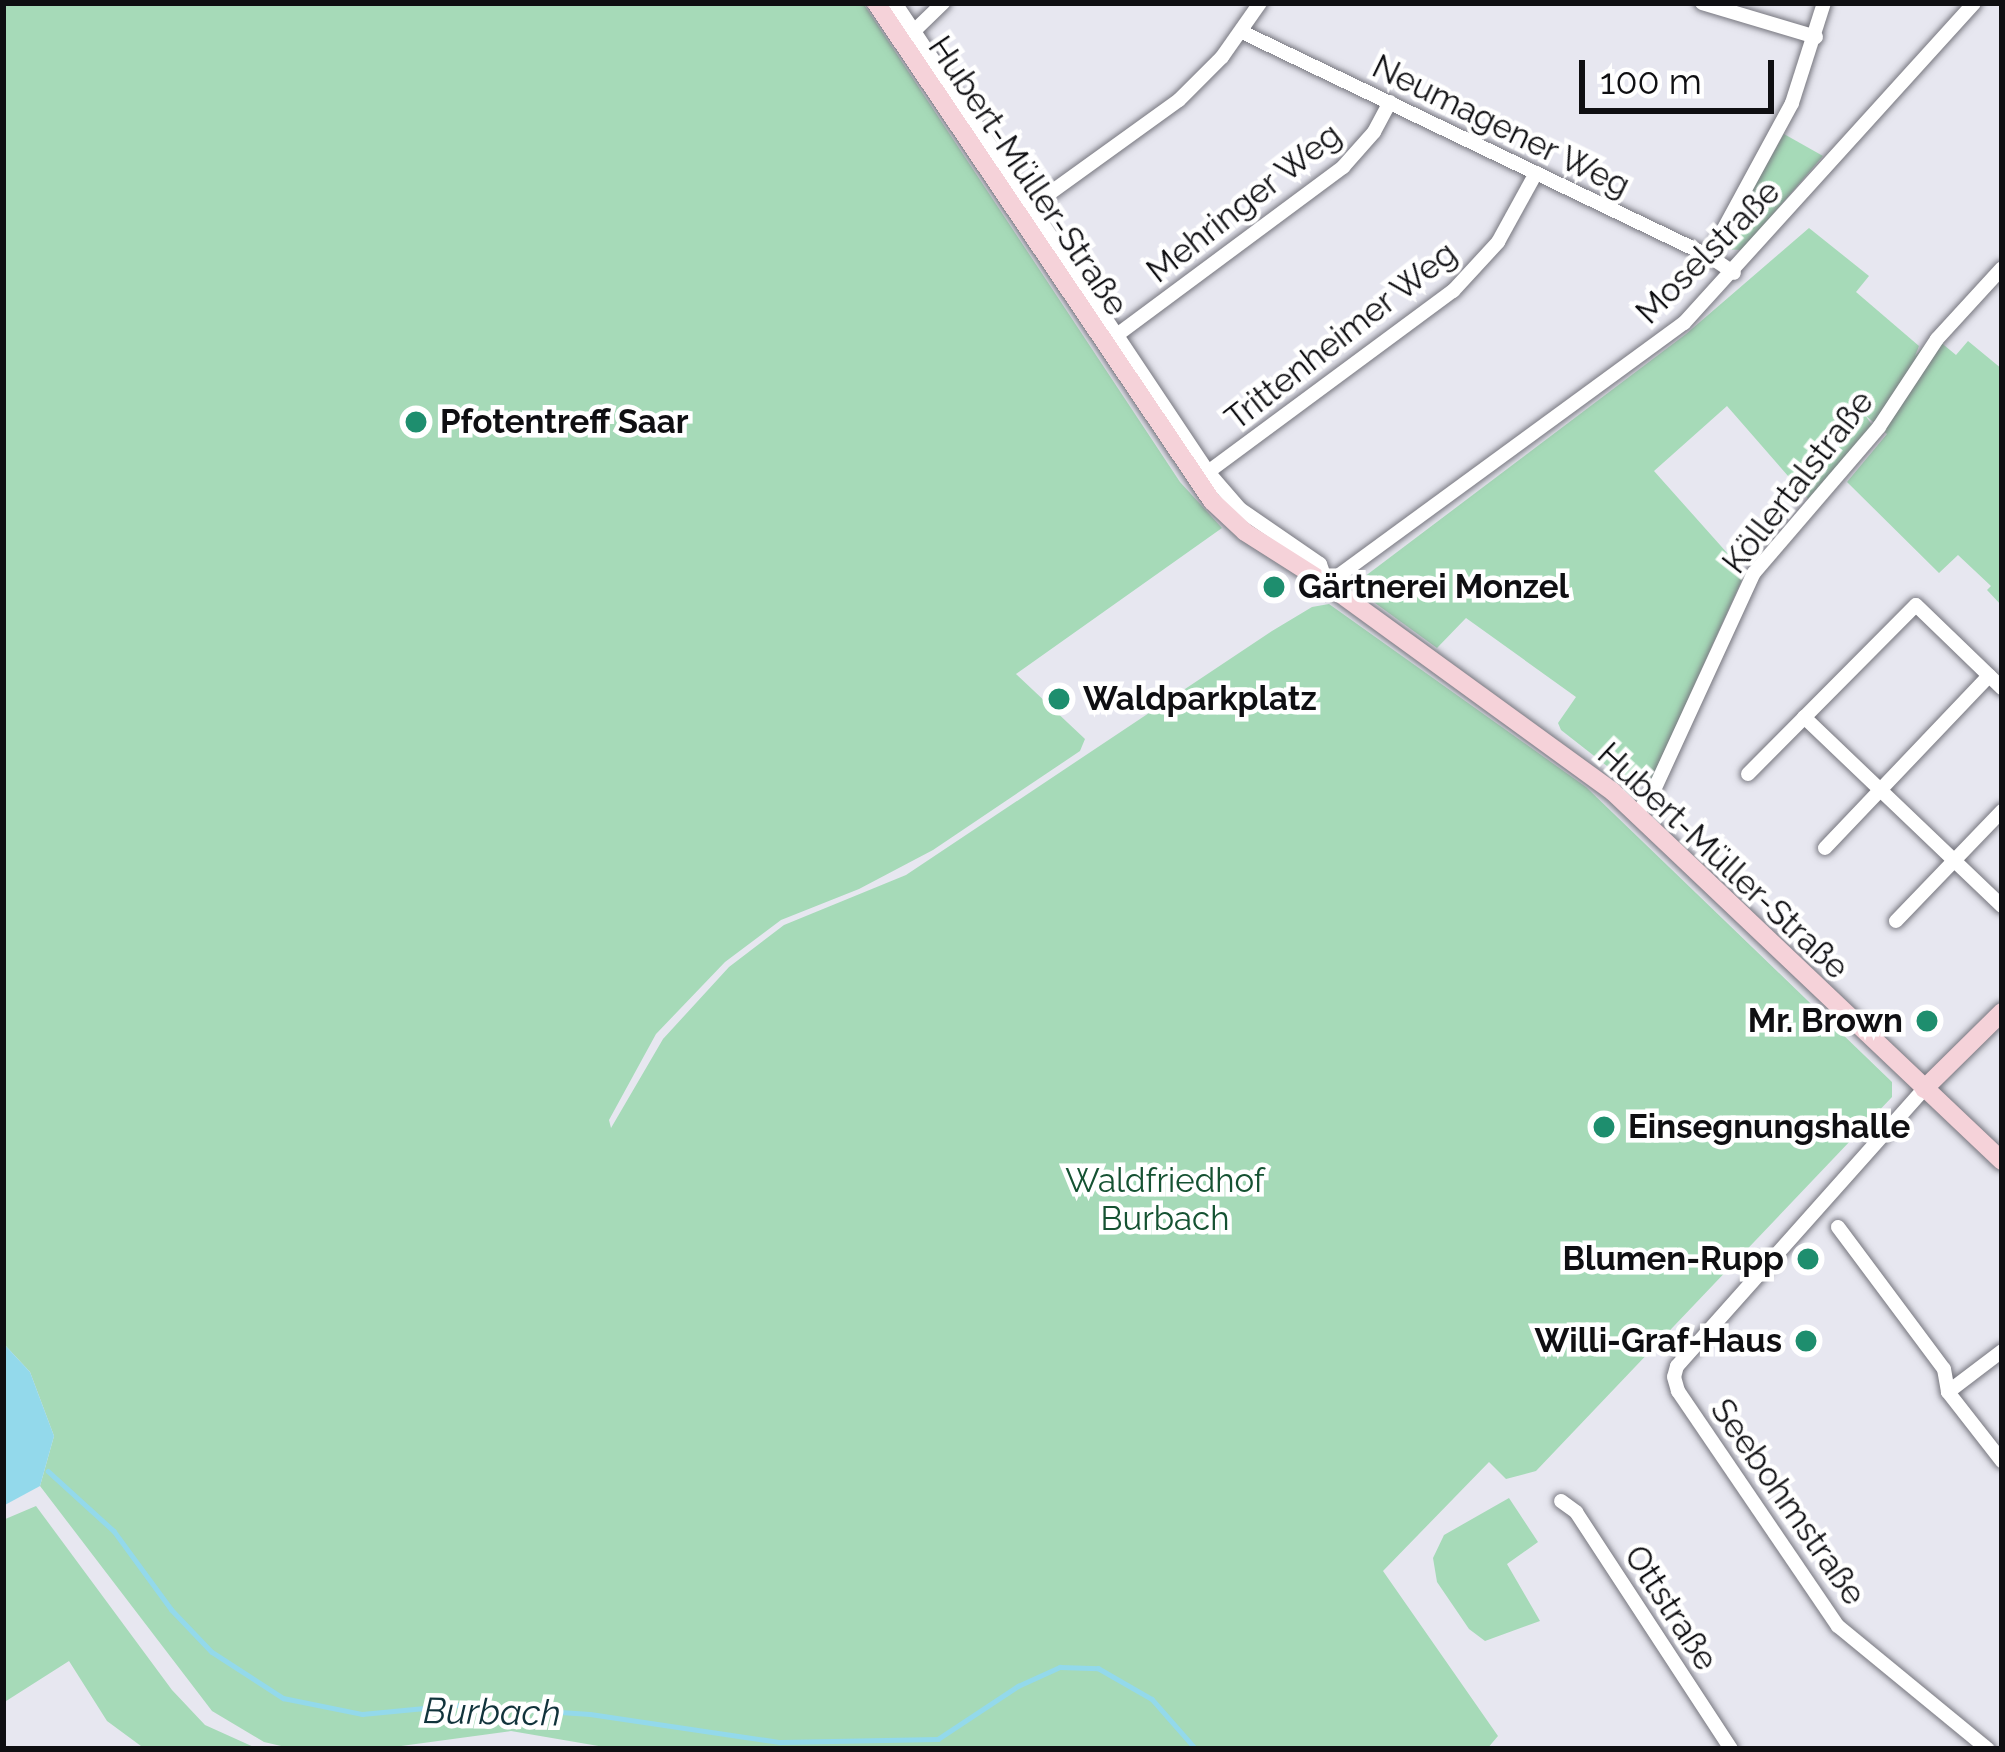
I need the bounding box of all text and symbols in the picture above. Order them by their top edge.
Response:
street label: Hubert-Müller-Straße [920,29,1136,323]
scale bar [1585,36,1780,110]
street label: Neumagener Weg [1365,46,1637,206]
text: 100 m [1600,60,1702,102]
street label: Mehringer Weg [1138,114,1350,292]
street label: Moselstraße [1628,172,1788,332]
street label: Trittenheimer Weg [1217,233,1465,439]
street label: Köllertalstraße [1714,383,1882,581]
place label: Pfotentreff Saar [440,402,689,442]
marker: Pfotentreff Saar [403,409,429,435]
place label: Gärtnerei Monzel [1298,567,1569,607]
marker: Gärtnerei Monzel [1261,574,1287,600]
place label: Waldparkplatz [1083,679,1317,719]
marker: Waldparkplatz [1046,686,1072,712]
street label: Hubert-Müller-Straße [1589,735,1857,987]
place label: Mr. Brown [1748,1001,1903,1041]
marker: Mr. Brown [1914,1008,1940,1034]
place label: Einsegnungshalle [1628,1107,1910,1147]
marker: Einsegnungshalle [1591,1114,1617,1140]
park label: Waldfriedhof Burbach [1065,1161,1265,1239]
place label: Blumen-Rupp [1563,1239,1784,1279]
marker: Blumen-Rupp [1795,1246,1821,1272]
place label: Willi-Graf-Haus [1535,1321,1782,1361]
marker: Willi-Graf-Haus [1793,1328,1819,1354]
street label: Seebohmstraße [1702,1391,1874,1613]
street label: Ottstraße [1616,1538,1726,1678]
water label: Burbach [423,1689,561,1735]

